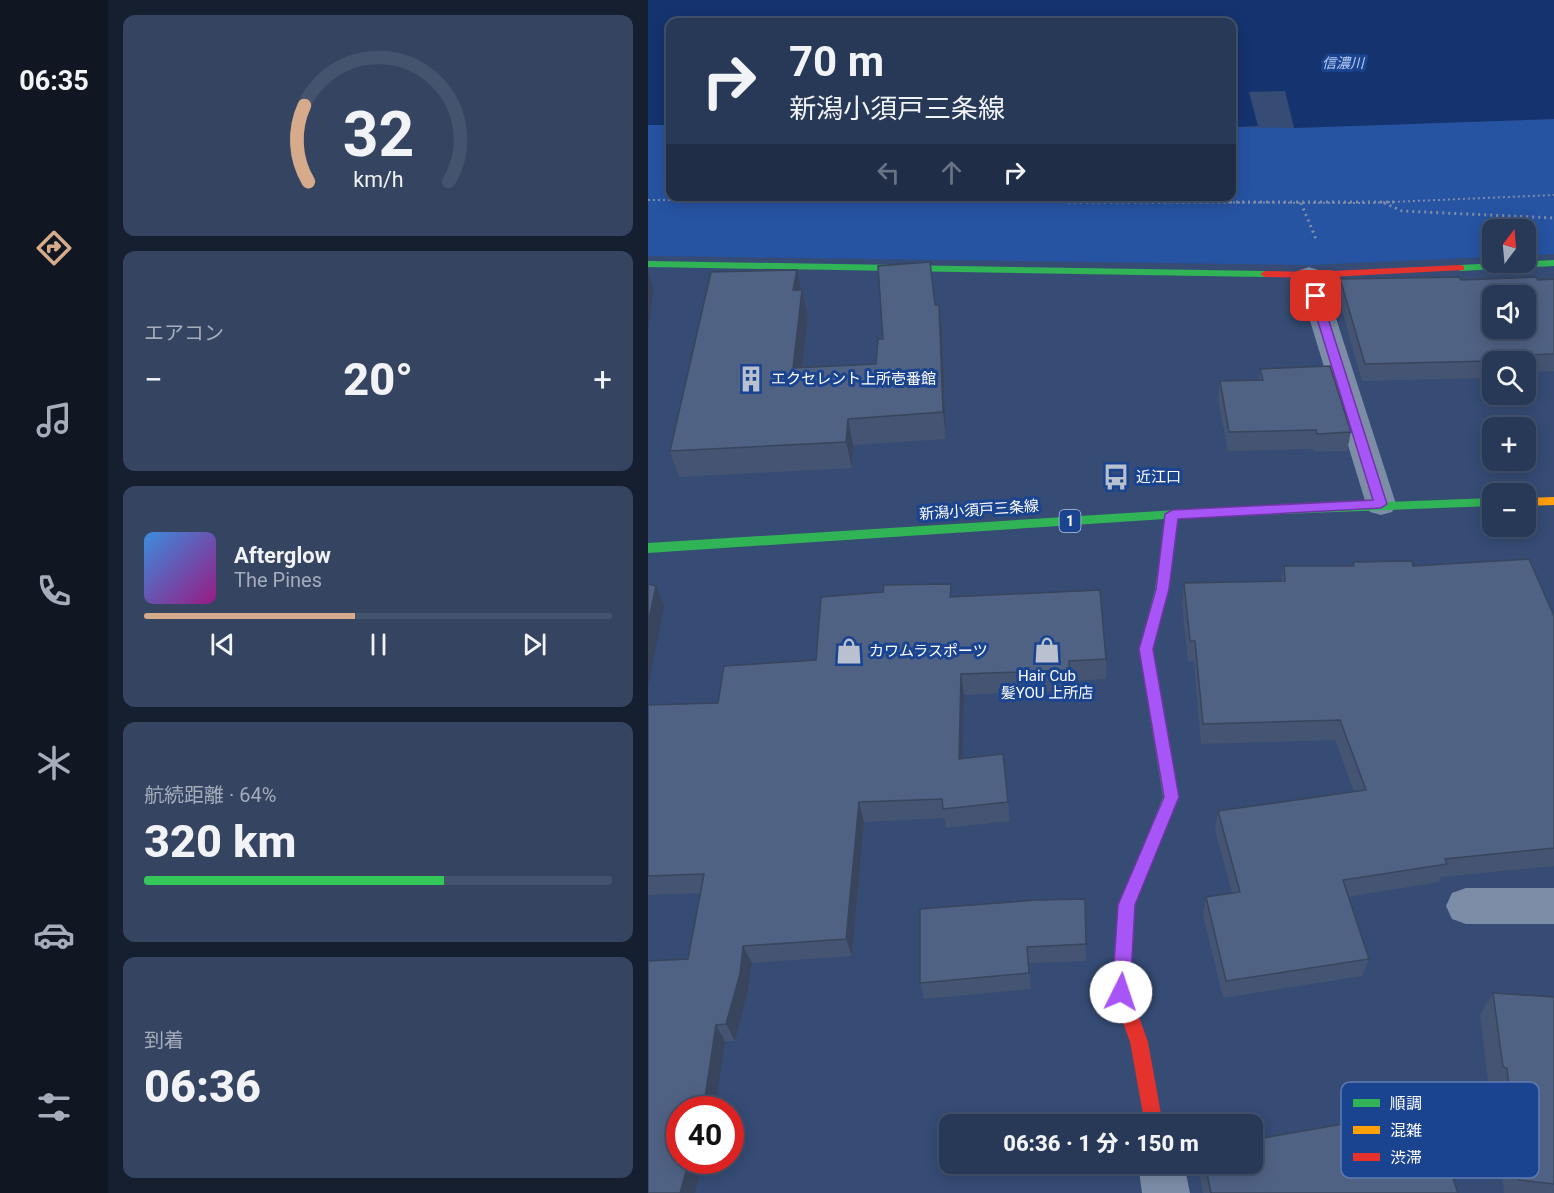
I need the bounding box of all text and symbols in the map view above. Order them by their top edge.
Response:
text: 70 m [789,37,884,86]
icon: right [690,42,768,120]
water label: 信濃川 [1322,55,1366,71]
text: 06:35 [19,65,89,97]
text: 新潟小須戸三条線 [789,93,1005,125]
text: 32 [342,98,414,171]
icon: left [872,156,905,189]
icon: ahead [935,156,968,189]
icon: right [998,156,1031,189]
text: km/h [353,168,403,193]
north arrow [1482,219,1536,273]
map controls [1482,219,1536,537]
icon: directions [33,227,75,269]
pin [1290,270,1341,321]
icon: arrive [1299,279,1332,312]
button: sound [1482,285,1536,339]
text: エアコン [144,321,224,345]
button: search [1482,351,1536,405]
text: 20° [343,353,413,406]
text: − [144,360,163,399]
text: + [593,360,612,399]
building icon: エクセレント上所壱番館 [736,364,766,394]
place label: エクセレント上所壱番館 [771,370,936,388]
icon: music [33,399,75,441]
button: + [1482,417,1536,471]
bus stop icon: 近江口 [1101,462,1131,492]
place label: 近江口 [1136,468,1181,486]
button: − [1482,483,1536,537]
street label: 新潟小須戸三条線 [919,497,1039,523]
road number: 1 [1060,510,1080,532]
text: Afterglow [234,543,331,568]
text: The Pines [234,568,322,592]
icon: phone [33,570,75,612]
icon: previous [206,628,239,661]
icon: pause [362,628,395,661]
icon: next [518,628,551,661]
shop icon: Hair Cub 髪YOU 上所店 [1032,635,1062,665]
shop icon: カワムラスポーツ [834,636,864,666]
place label: カワムラスポーツ [869,642,988,660]
place label: Hair Cub 髪YOU 上所店 [1001,667,1093,702]
icon: climate [33,742,75,784]
text: 航続距離 · 64% [144,783,276,807]
text: 320 km [144,815,296,868]
icon: car [33,914,75,956]
position arrow [1089,960,1153,1024]
text: 到着 [144,1028,184,1052]
text: 06:36 [144,1060,261,1113]
legend [1341,1082,1539,1178]
icon: filters [33,1086,75,1128]
text: 順調 [1390,1094,1422,1113]
speed limit sign: 40 [666,1096,744,1174]
text: 混雑 [1390,1121,1422,1140]
text: 06:36 · 1 分 · 150 m [1003,1131,1199,1156]
text: 渋滞 [1390,1148,1422,1167]

